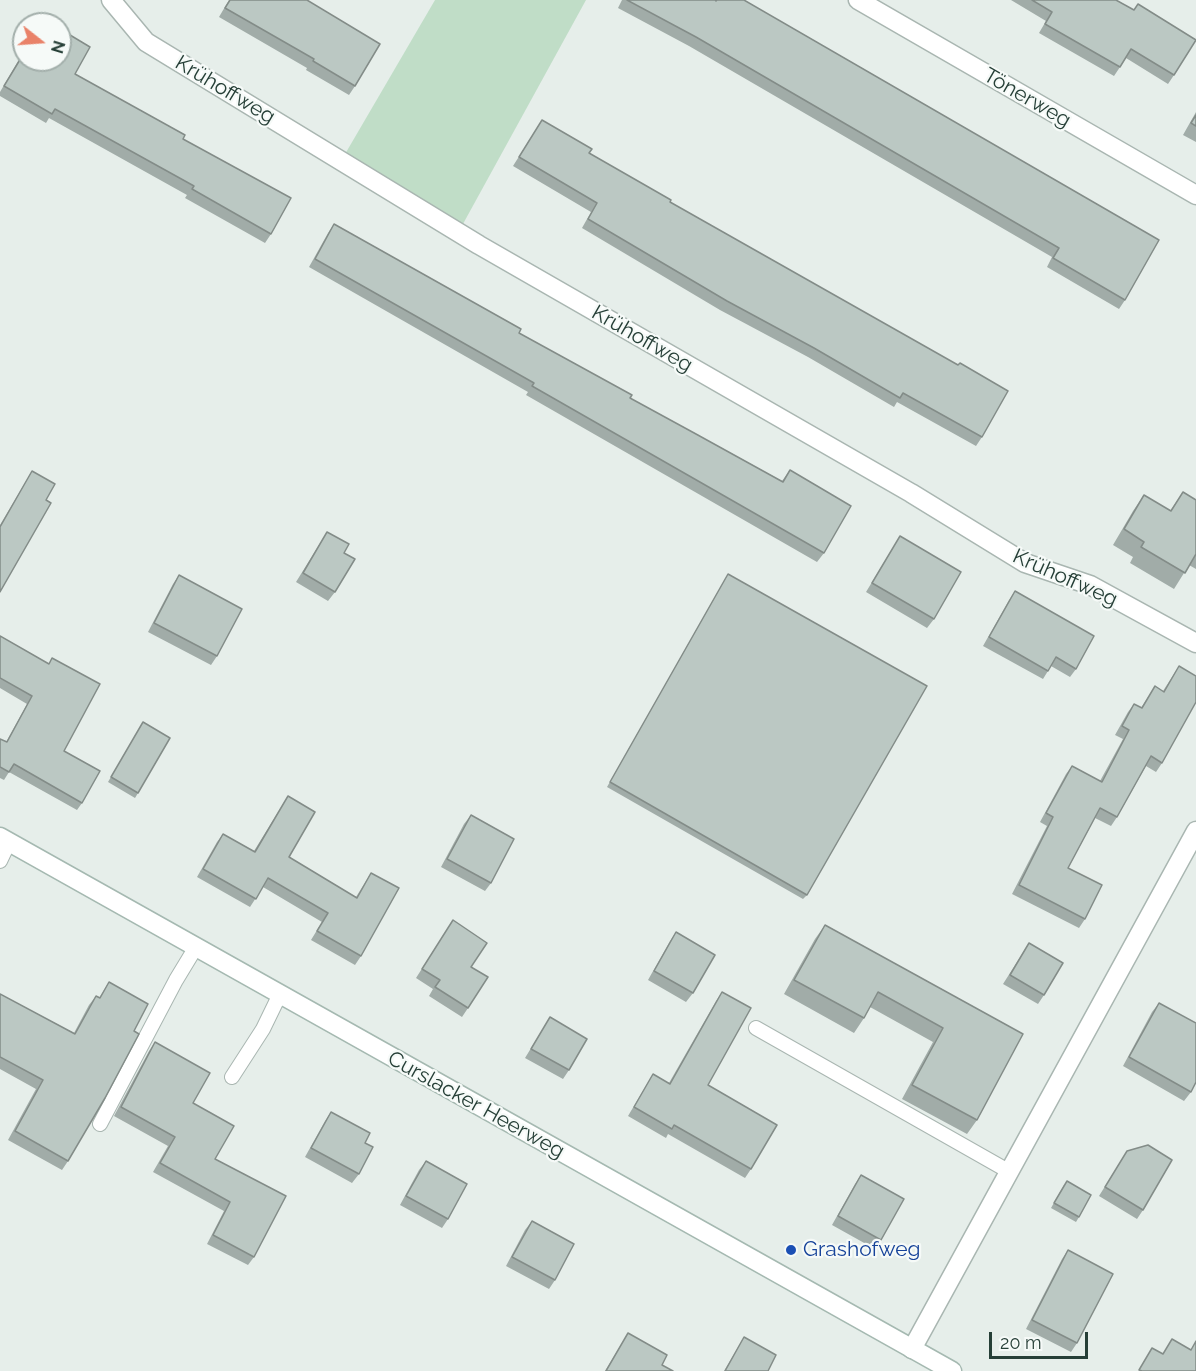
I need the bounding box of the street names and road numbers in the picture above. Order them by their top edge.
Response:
street label: Krühoffweg [170,50,280,130]
street label: Tönerweg [979,63,1075,133]
street label: Krühoffweg [587,300,697,378]
street label: Krühoffweg [1009,544,1121,612]
street label: Curslacker Heerweg [383,1046,569,1164]

